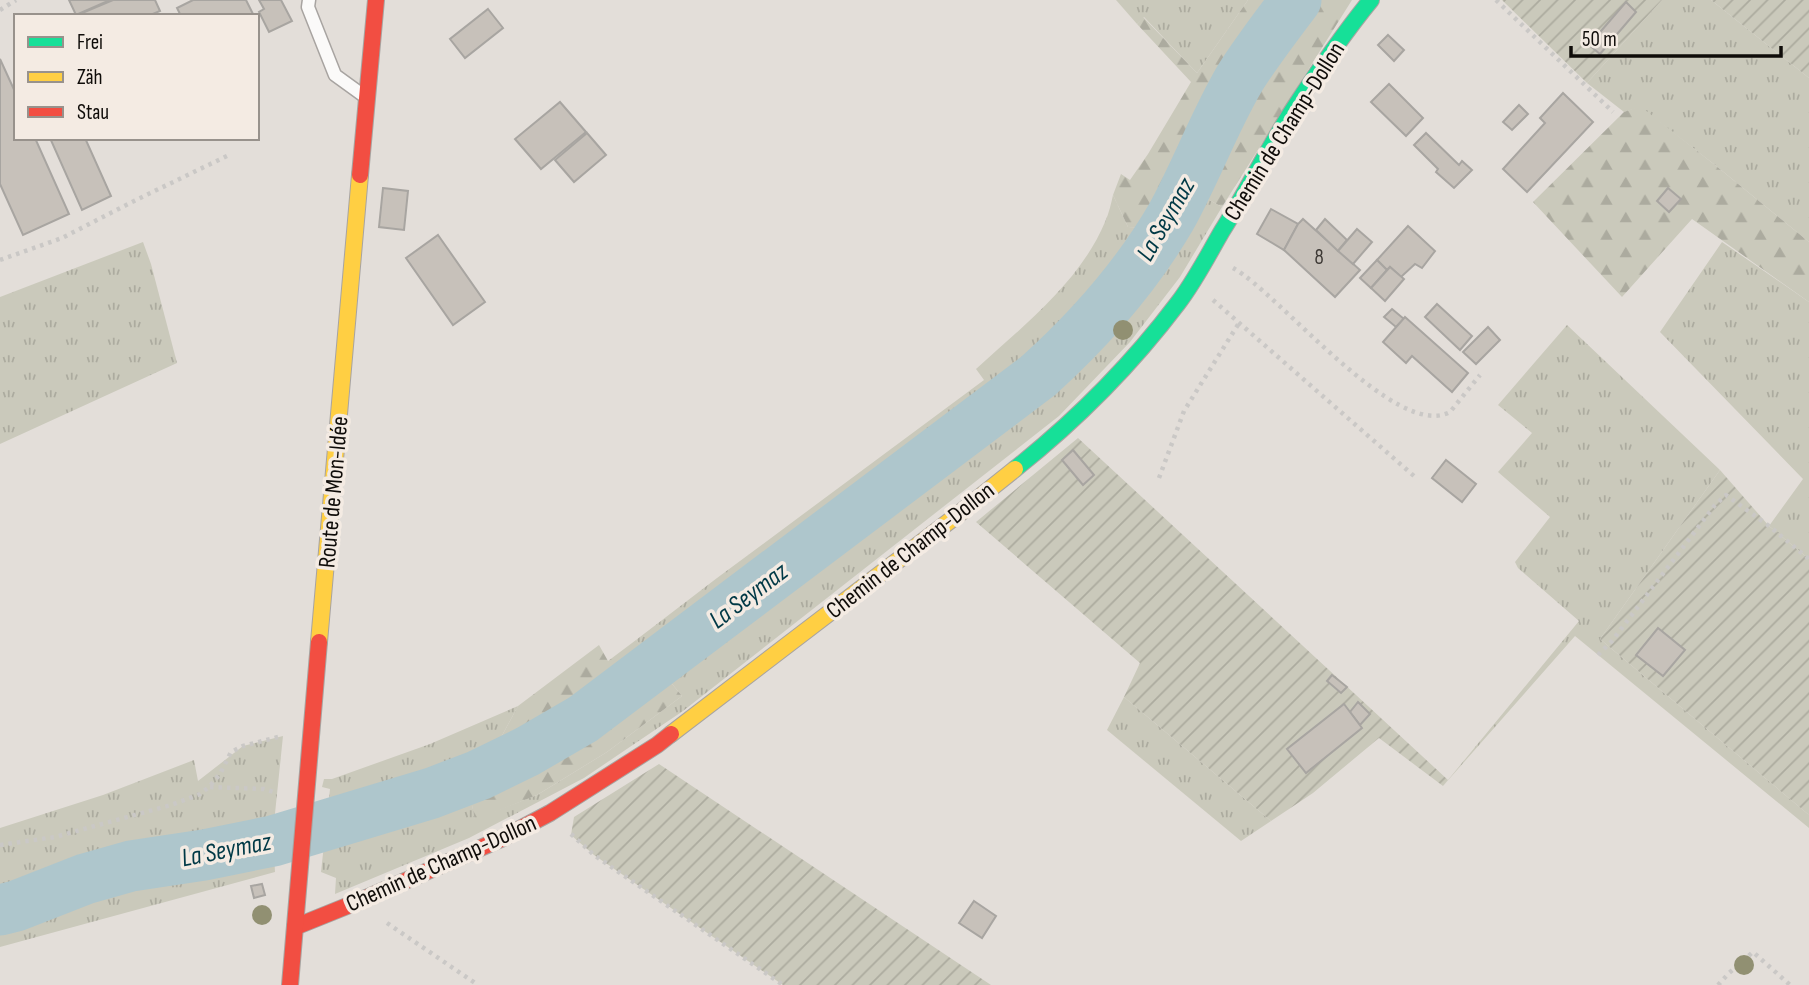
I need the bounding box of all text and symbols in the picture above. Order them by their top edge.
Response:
legend [14,14,259,140]
scale bar [1571,14,1781,58]
text: 50 m [1582,27,1617,52]
text: Frei [77,30,103,55]
street label: Chemin de Champ-Dollon [1218,37,1351,226]
text: Zäh [77,65,103,90]
text: Stau [77,100,109,125]
water label: La Seymaz [1130,172,1203,267]
house number: 8 [1314,245,1324,270]
street label: Route de Mon-Idée [312,415,355,569]
street label: Chemin de Champ-Dollon [821,476,1000,625]
water label: La Seymaz [703,556,795,636]
street label: Chemin de Champ-Dollon [342,808,541,918]
water label: La Seymaz [179,826,274,874]

